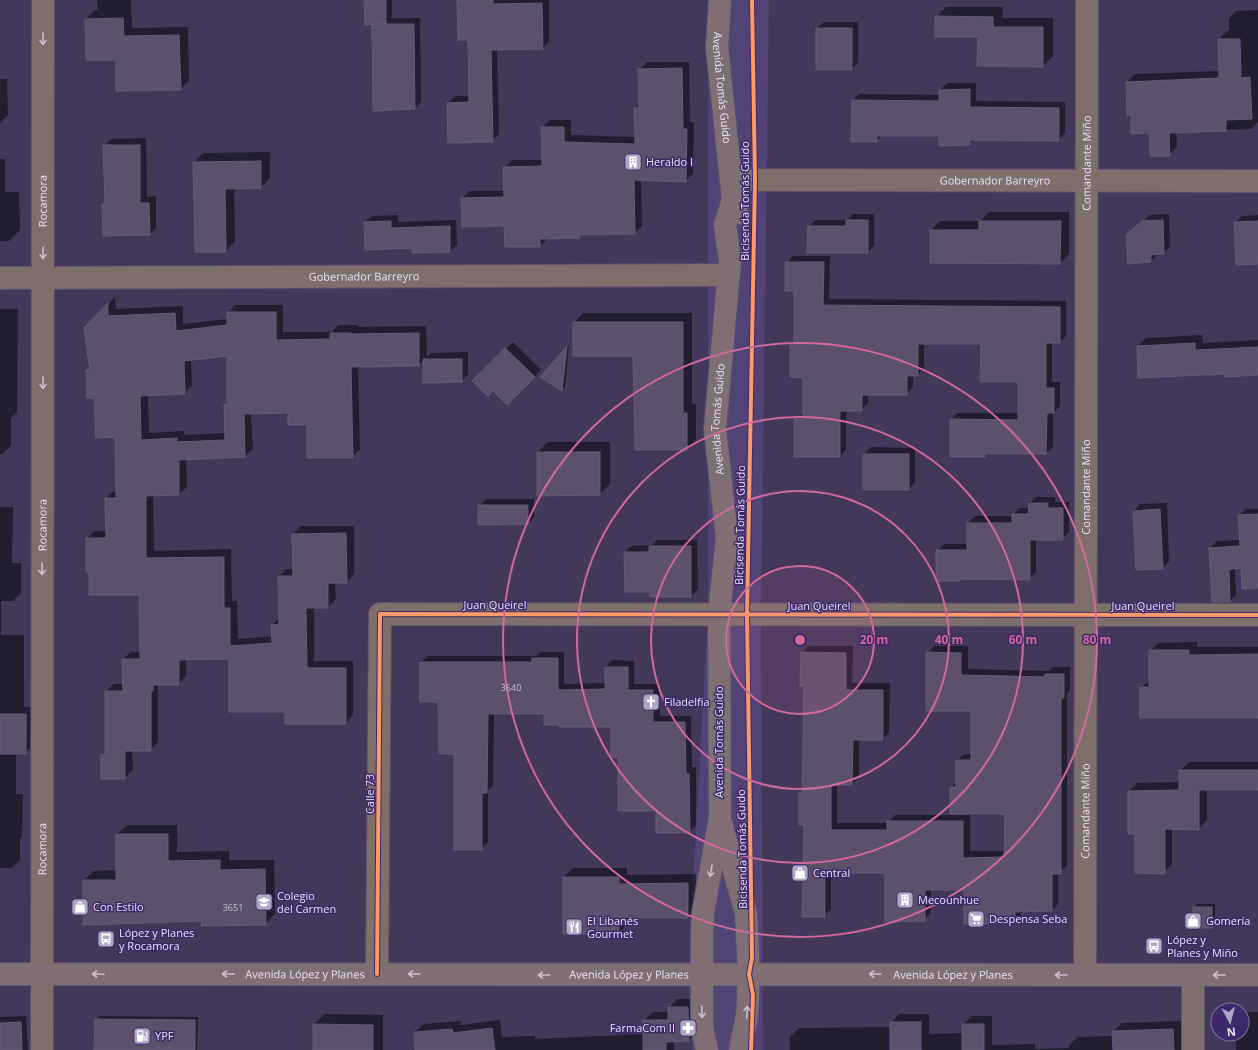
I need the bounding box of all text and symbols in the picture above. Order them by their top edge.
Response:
one-way arrow [39,32,47,45]
street label: Avenida Tomás Guido [710,32,735,144]
street label: Comandante Miño [1079,115,1094,211]
street label: Bicisenda Tomás Guido [737,141,752,261]
building icon: Heraldo I [623,152,643,172]
place label: Heraldo I [646,154,693,169]
street label: Gobernador Barreyro [940,172,1051,188]
street label: Rocamora [35,175,50,227]
one-way arrow [39,246,47,259]
street label: Gobernador Barreyro [309,268,420,284]
street label: Avenida Tomás Guido [707,362,728,476]
one-way arrow [39,376,47,389]
street label: Comandante Miño [1078,439,1093,535]
street label: Bicisenda Tomás Guido [731,465,748,585]
street label: Rocamora [34,499,50,551]
one-way arrow [38,562,46,575]
street label: Juan Queirel [462,597,527,612]
street label: Juan Queirel [786,598,851,613]
street label: Juan Queirel [1110,598,1175,613]
text: 20 m [860,631,888,648]
text: 40 m [935,631,963,648]
text: 60 m [1009,631,1037,648]
text: 80 m [1083,631,1111,648]
centre of rings [793,633,807,647]
house number: 3640 [501,681,521,694]
street label: Avenida Tomás Guido [711,686,726,798]
church icon: Filadelfia [641,692,661,712]
place label: Filadelfia [664,694,710,709]
street label: Comandante Miño [1077,763,1092,859]
street label: Calle 73 [362,774,377,814]
street label: Bicisenda Tomás Guido [733,789,750,909]
street label: Rocamora [34,823,49,875]
shop icon: Central [790,863,810,883]
one-way arrow [706,864,714,877]
place label: Central [813,865,850,880]
place label: Colegio del Carmen [277,888,336,916]
building icon: Mecounhue [895,890,915,910]
school or university icon: Colegio del Carmen [254,892,274,912]
place label: Mecounhue [918,892,979,907]
shop icon: Con Estilo [70,897,90,917]
place label: Con Estilo [93,899,144,914]
house number: 3651 [223,901,243,914]
supermarket icon: Despensa Seba [966,909,986,929]
place label: Despensa Seba [989,911,1067,926]
shop icon: Gomería [1183,911,1203,931]
place label: El Libanés Gourmet [587,913,638,941]
place label: Gomería [1206,913,1250,928]
restaurant icon: El Libanés Gourmet [564,917,584,937]
place label: López y Planes y Rocamora [119,925,194,953]
bus stop icon: López y Planes y Rocamora [96,929,116,949]
place label: López y Planes y Miño [1167,932,1238,960]
bus stop icon: López y Planes y Miño [1144,936,1164,956]
street label: Avenida López y Planes [245,966,365,981]
street label: Avenida López y Planes [569,966,689,982]
street label: Avenida López y Planes [893,967,1013,982]
one-way arrow [92,970,105,978]
one-way arrow [222,970,235,978]
one-way arrow [408,970,421,978]
one-way arrow [869,970,882,978]
one-way arrow [538,971,551,979]
one-way arrow [1055,971,1068,978]
one-way arrow [1213,971,1226,979]
north arrow [1210,1002,1250,1042]
one-way arrow [698,1005,706,1018]
one-way arrow [743,1006,750,1019]
pharmacy icon: FarmaCom II [678,1018,698,1038]
place label: FarmaCom II [610,1020,675,1035]
text: N [1226,1024,1237,1040]
fuel station icon: YPF [132,1026,152,1046]
place label: YPF [155,1028,174,1043]

